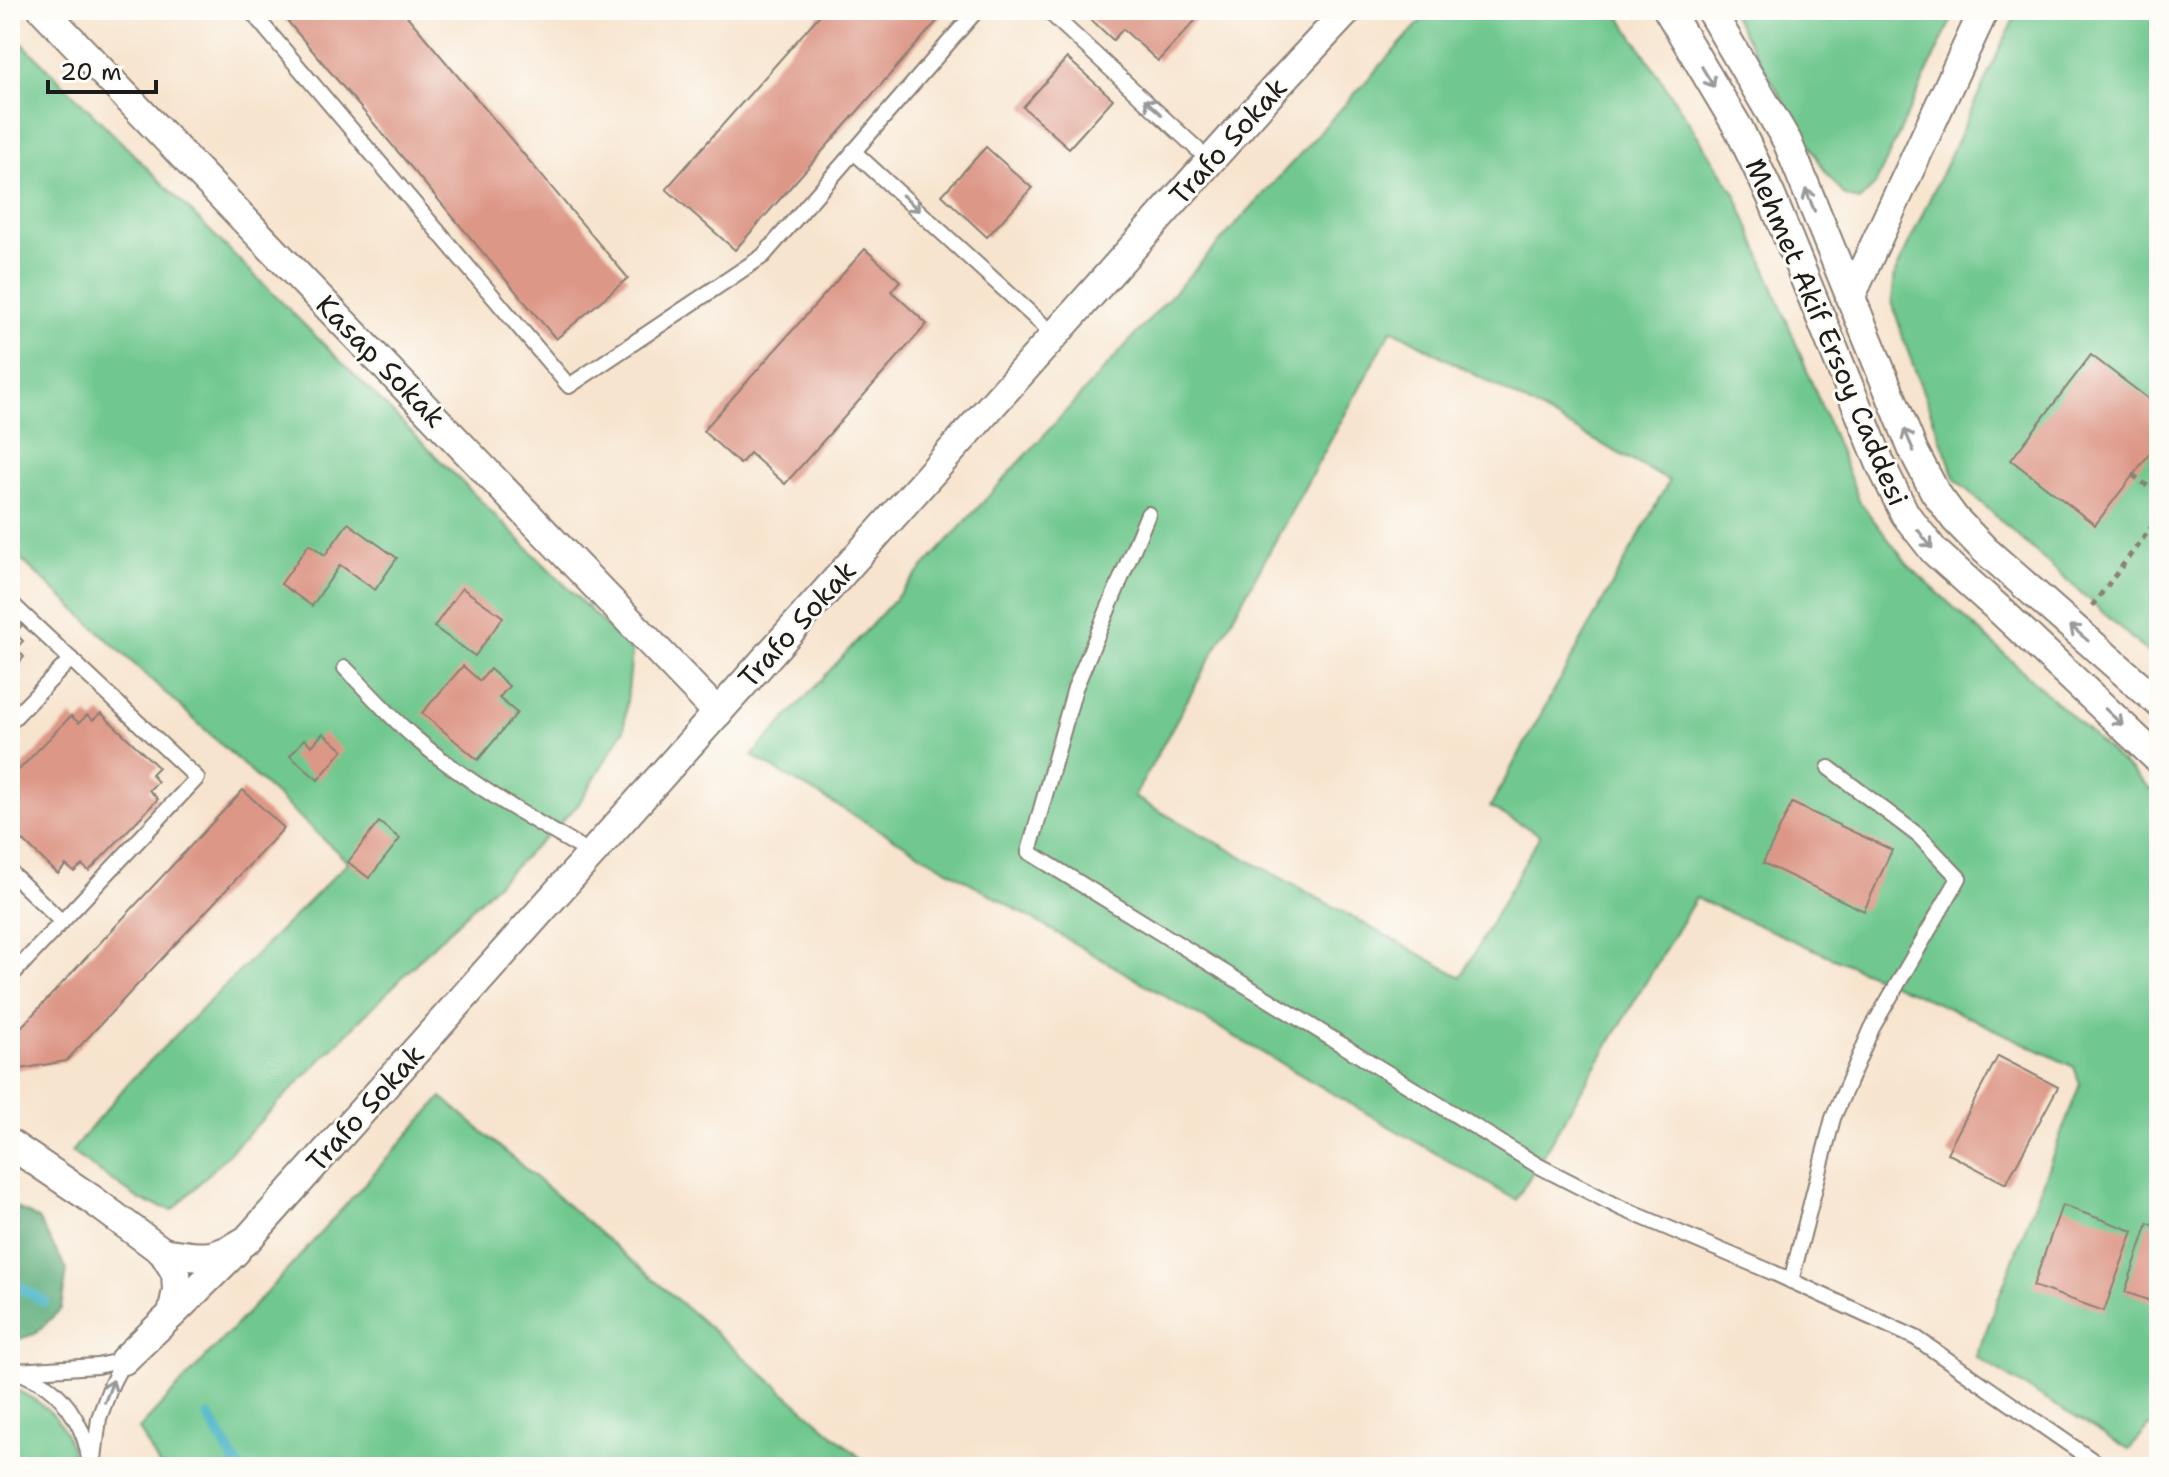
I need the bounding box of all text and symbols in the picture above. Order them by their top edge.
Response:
scale bar [48,44,156,94]
text: 20 m [60,56,122,88]
one-way arrow [1700,65,1716,88]
street label: Trafo Sokak [1160,69,1296,213]
one-way arrow [1143,98,1163,117]
street label: Mehmet Akif Ersoy Caddesi [1736,152,1918,512]
one-way arrow [1802,188,1816,213]
one-way arrow [901,194,921,212]
street label: Kasap Sokak [308,286,454,436]
one-way arrow [1901,429,1916,453]
one-way arrow [1916,528,1933,549]
street label: Trafo Sokak [729,552,865,696]
one-way arrow [2070,624,2090,642]
one-way arrow [2103,708,2123,726]
street label: Trafo Sokak [297,1036,433,1180]
one-way arrow [103,1379,117,1404]

